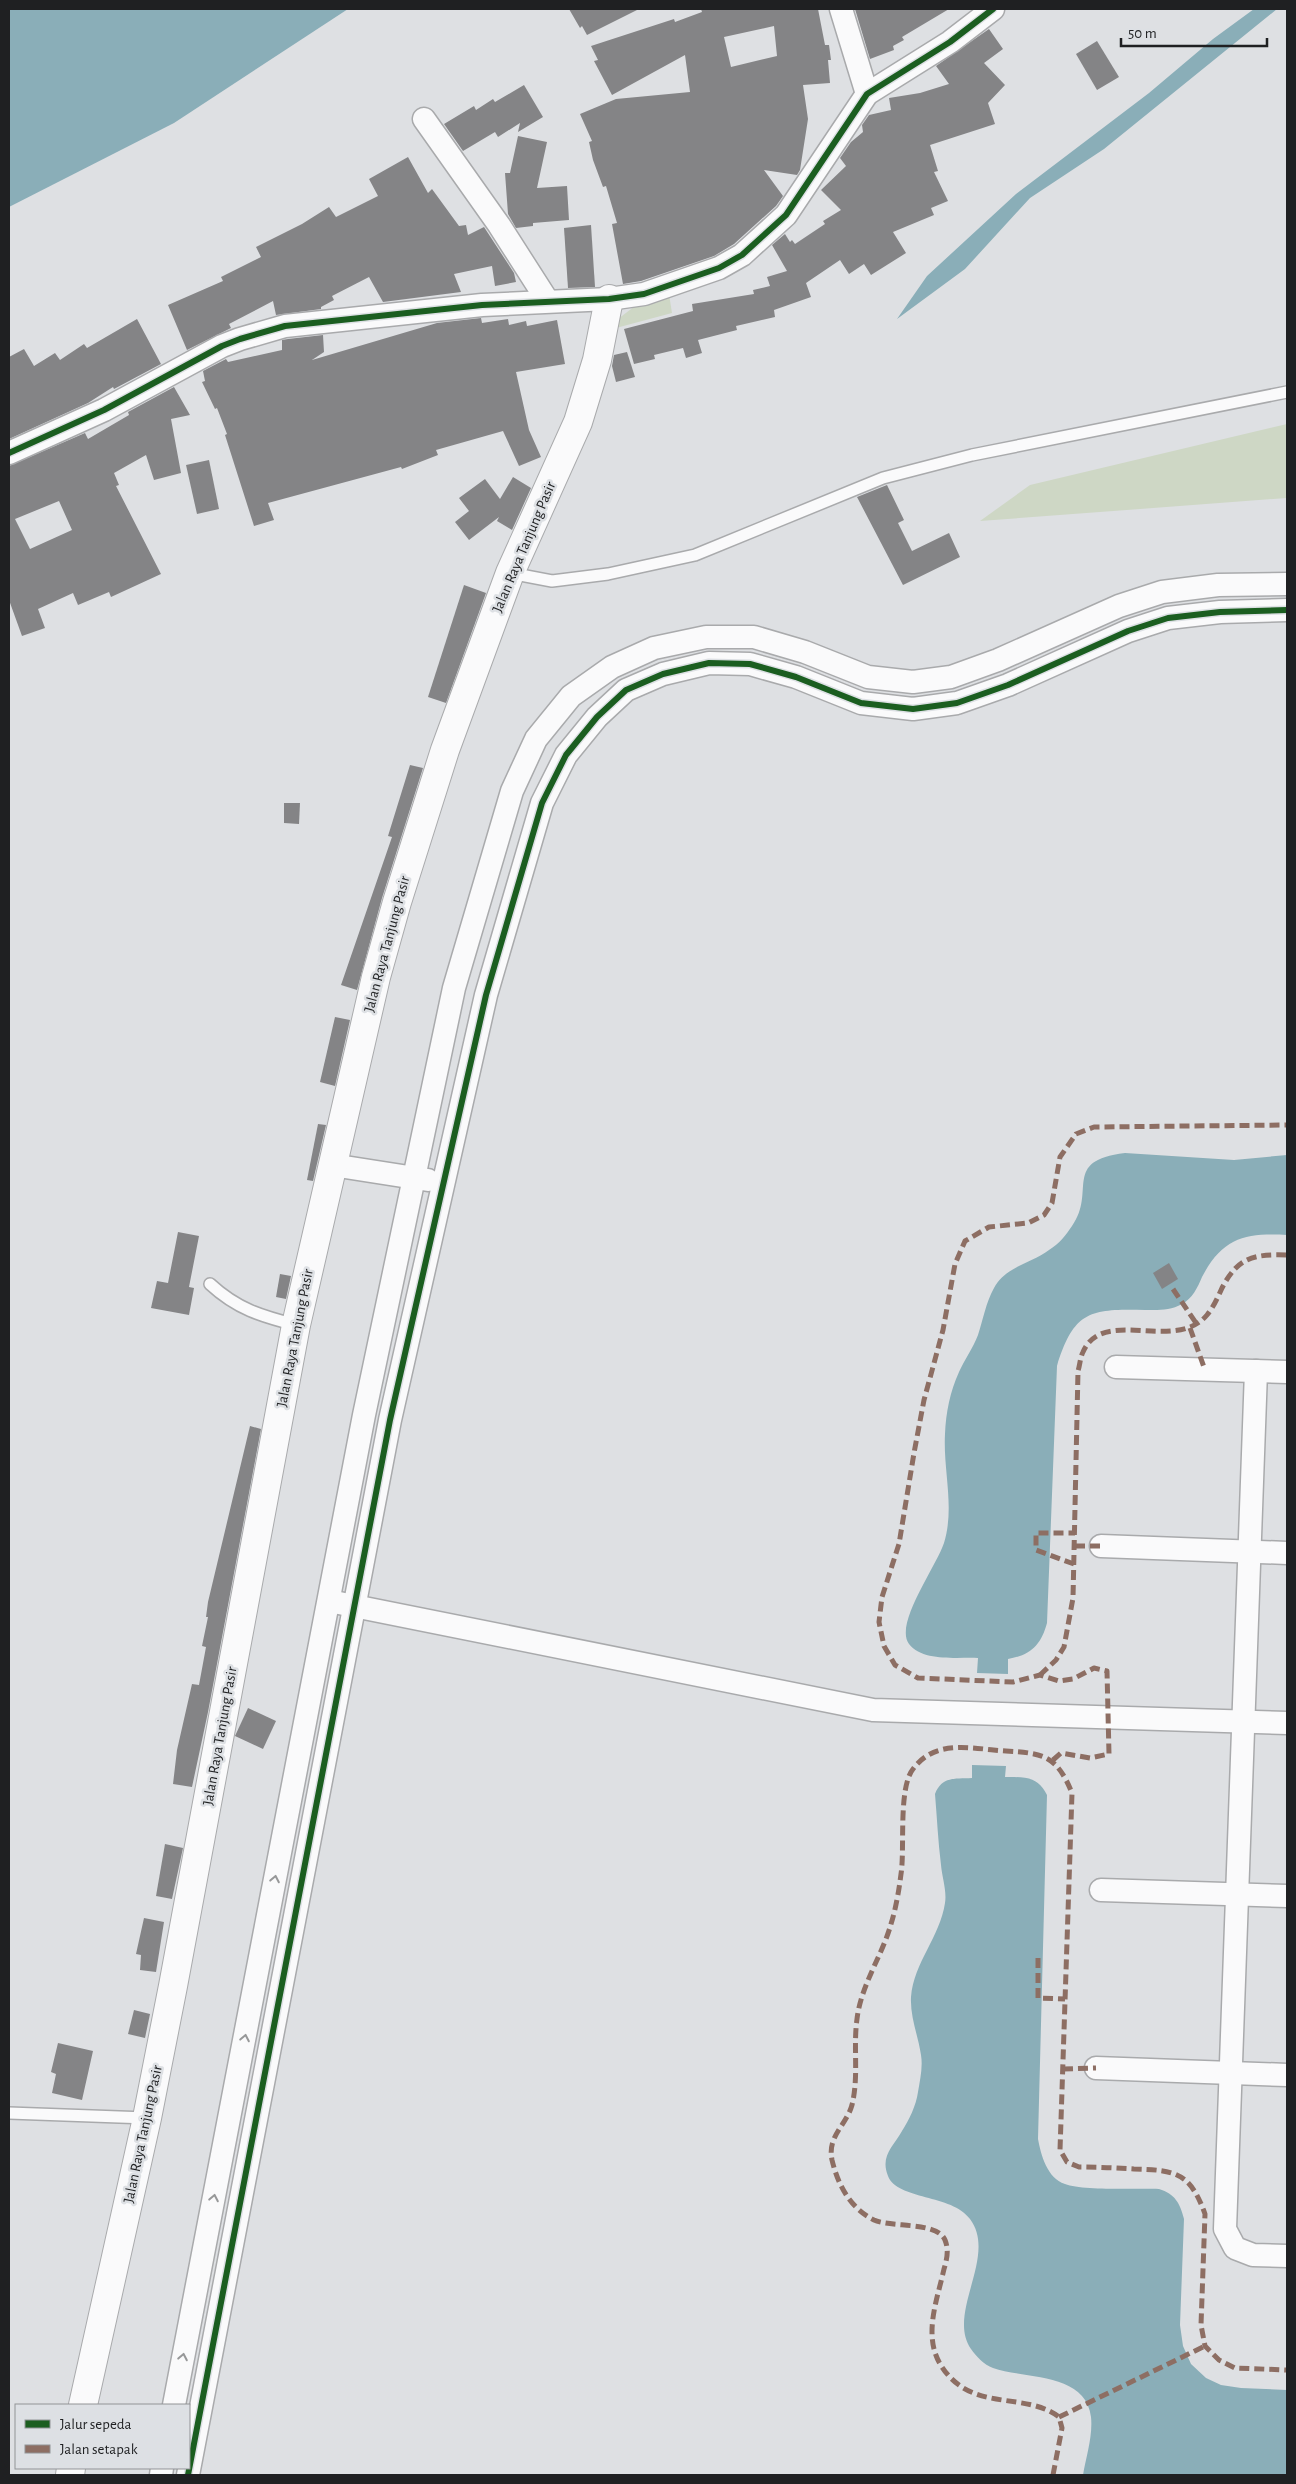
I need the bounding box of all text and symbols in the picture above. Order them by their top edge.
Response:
scale bar [1121,15,1267,47]
text: 50 m [1128,26,1157,41]
street label: Jalan Raya Tanjung Pasir [490,479,558,615]
street label: Jalan Raya Tanjung Pasir [362,874,412,1014]
street label: Jalan Raya Tanjung Pasir [274,1267,316,1408]
street label: Jalan Raya Tanjung Pasir [200,1665,240,1807]
one-way arrow [270,1874,280,1883]
one-way arrow [239,2034,249,2043]
street label: Jalan Raya Tanjung Pasir [121,2064,165,2204]
one-way arrow [208,2193,219,2202]
one-way arrow [178,2353,188,2362]
legend [15,2404,190,2469]
text: Jalur sepeda [60,2417,132,2432]
text: Jalan setapak [60,2442,138,2457]

